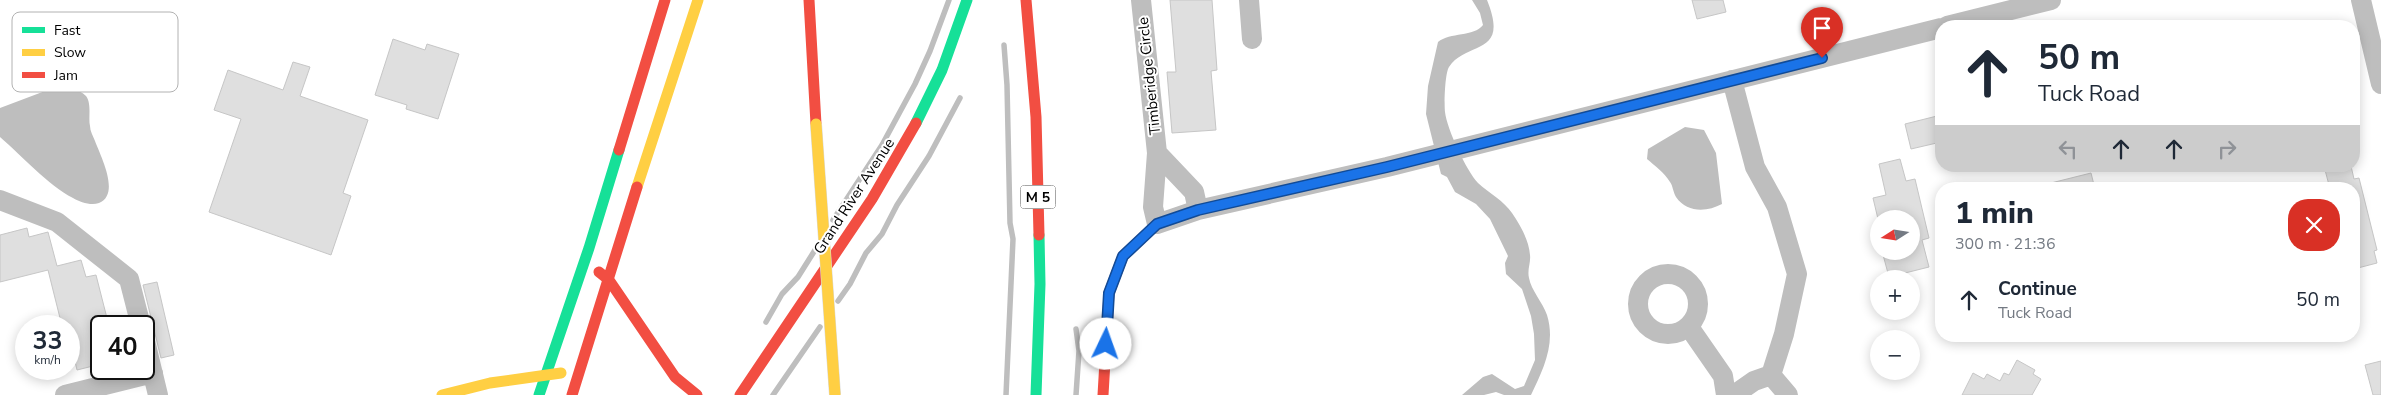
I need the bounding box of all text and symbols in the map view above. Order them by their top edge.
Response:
pin [1801,7,1843,58]
legend [12,12,178,92]
icon: arrive [1808,14,1836,42]
street label: Timberidge Circle [1133,16,1165,136]
text: Fast [54,21,80,40]
text: 50 m [2038,34,2120,81]
icon: ahead [1955,40,2020,105]
text: Slow [54,43,86,62]
text: Jam [53,66,78,85]
text: Tuck Road [2038,79,2140,109]
street label: Grand River Avenue [809,134,899,258]
icon: left [2054,135,2082,163]
icon: ahead [2107,135,2135,163]
icon: ahead [2160,135,2188,163]
icon: right [2213,135,2241,163]
road number: M 5 [1020,186,1056,208]
text: 1 min [1955,193,2034,234]
button: close [2288,199,2340,251]
north arrow [1870,210,1920,260]
map controls [1870,210,1920,380]
text: 300 m · 21:36 [1955,233,2056,255]
button: + [1870,270,1920,320]
text: Continue [1998,276,2077,302]
icon: ahead [1955,286,1983,314]
text: 50 m [2296,287,2340,313]
text: Tuck Road [1998,302,2072,324]
speed limit sign: 40 [90,315,155,380]
position arrow [1079,317,1131,369]
text: 33 [32,324,63,358]
button: − [1870,330,1920,380]
text: km/h [34,352,61,368]

